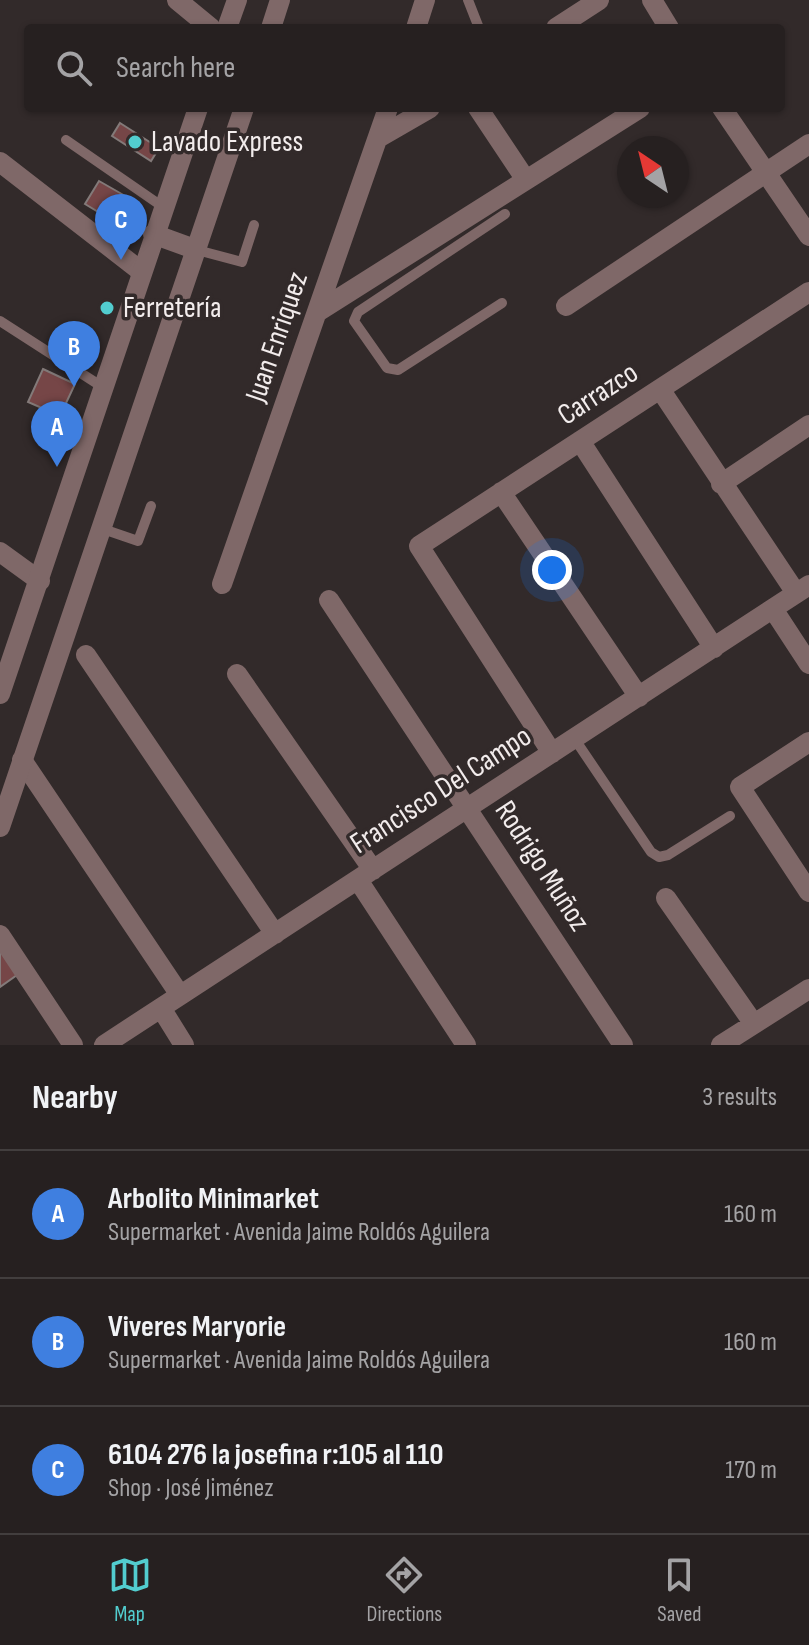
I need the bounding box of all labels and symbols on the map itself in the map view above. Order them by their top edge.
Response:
place label: Lavado Express [151,124,303,160]
marker: Lavado Express [126,133,144,151]
north arrow [617,136,689,208]
pin: C [95,194,147,260]
street label: Juan Enriquez [238,267,316,408]
place label: Ferretería [123,290,221,326]
marker: Ferretería [98,299,116,317]
pin: B [48,321,100,387]
street label: Carrazco [551,355,645,433]
pin: A [31,401,83,467]
your location [532,550,572,590]
street label: Francisco Del Campo [344,718,538,862]
street label: Rodrigo Muñoz [487,794,597,938]

